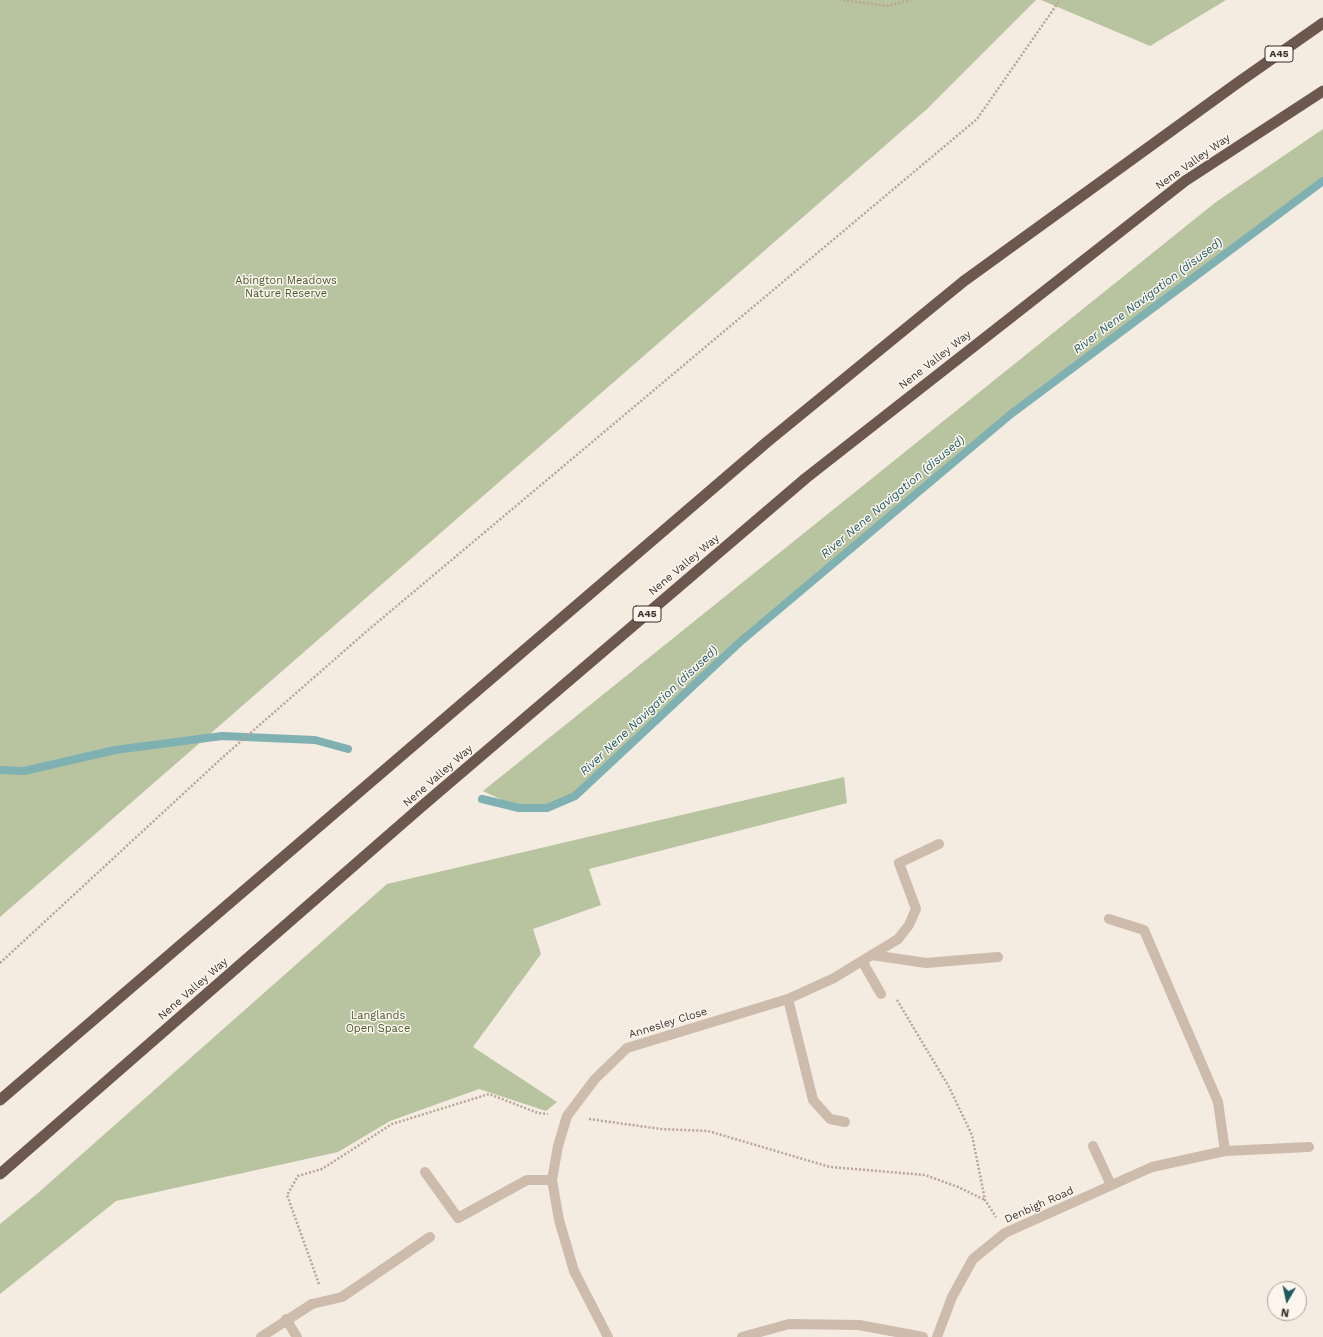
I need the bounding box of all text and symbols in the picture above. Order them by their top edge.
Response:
road number: A45 [1265,46,1293,62]
street label: Nene Valley Way [1153,131,1233,193]
water label: River Nene Navigation (disused) [1070,235,1226,357]
park label: Abington Meadows Nature Reserve [235,274,337,300]
street label: Nene Valley Way [896,328,974,392]
water label: River Nene Navigation (disused) [818,433,968,561]
street label: Nene Valley Way [646,532,722,598]
road number: A45 [633,606,661,622]
water label: River Nene Navigation (disused) [577,643,721,779]
street label: Nene Valley Way [401,742,475,810]
street label: Nene Valley Way [156,955,230,1023]
street label: Annesley Close [627,1005,709,1041]
park label: Langlands Open Space [346,1009,410,1035]
street label: Denbigh Road [1002,1184,1076,1226]
north arrow [1267,1281,1307,1321]
text: N [1280,1305,1290,1319]

